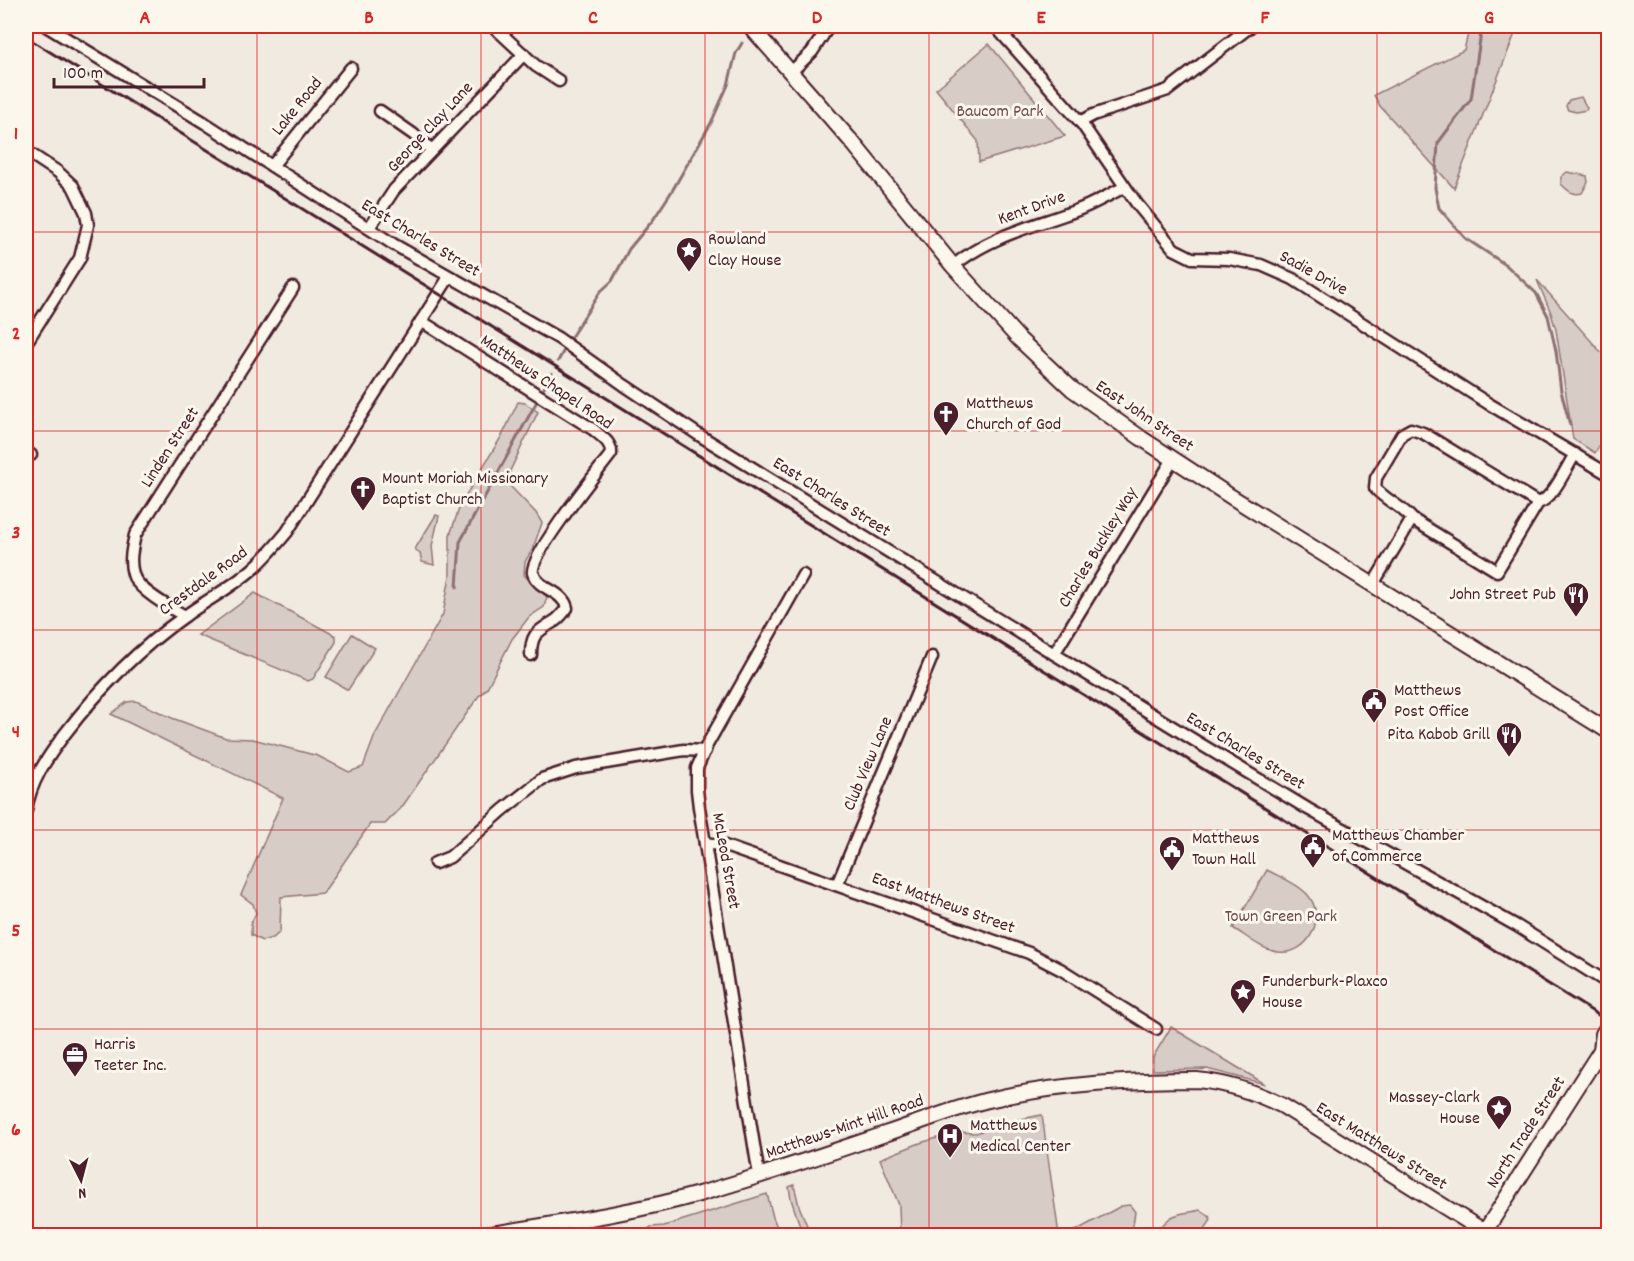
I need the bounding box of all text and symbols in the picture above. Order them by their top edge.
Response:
text: A [140,5,151,33]
text: B [364,5,374,33]
text: C [588,5,598,33]
text: D [812,5,823,33]
text: E [1036,5,1046,33]
text: F [1261,5,1271,33]
text: G [1484,5,1494,33]
scale bar [54,51,204,89]
text: 100 m [63,62,103,87]
street label: Lake Road [267,72,329,142]
street label: George Clay Lane [382,77,480,179]
park label: Baucom Park [956,100,1044,125]
text: 1 [14,121,18,149]
street label: Kent Drive [995,185,1069,233]
street label: East Charles Street [356,194,485,285]
place label: Rowland Clay House [708,228,782,274]
place icon: Rowland Clay House [674,235,704,273]
street label: Sadie Drive [1274,245,1352,303]
text: 2 [12,321,20,349]
street label: Matthews Chapel Road [475,329,617,437]
street label: East John Street [1090,375,1199,459]
place label: Matthews Church of God [966,392,1061,438]
church icon: Matthews Church of God [931,399,961,437]
street label: Linden Street [136,403,207,493]
street label: East Charles Street [767,452,895,545]
place label: Mount Moriah Missionary Baptist Church [382,467,548,513]
church icon: Mount Moriah Missionary Baptist Church [348,474,378,512]
street label: Charles Buckley Way [1053,482,1145,613]
text: 3 [12,520,20,548]
street label: Crestdale Road [154,541,254,623]
restaurant icon: John Street Pub [1561,580,1591,618]
place label: John Street Pub [1449,583,1556,608]
place label: Matthews Post Office [1394,679,1469,725]
public building icon: Matthews Post Office [1359,686,1389,724]
street label: East Charles Street [1181,707,1310,798]
street label: Club View Lane [838,713,900,815]
text: 4 [12,719,20,747]
restaurant icon: Pita Kabob Grill [1494,720,1524,758]
place label: Pita Kabob Grill [1387,723,1491,748]
street label: McLeod Street [704,811,746,911]
place label: Matthews Chamber of Commerce [1332,824,1464,870]
place label: Matthews Town Hall [1192,827,1260,873]
public building icon: Matthews Chamber of Commerce [1298,831,1328,869]
public building icon: Matthews Town Hall [1157,834,1187,872]
street label: East Matthews Street [868,867,1018,942]
park label: Town Green Park [1225,905,1337,930]
text: 5 [11,918,21,946]
place label: Funderburk-Plaxco House [1262,970,1388,1016]
place icon: Funderburk-Plaxco House [1228,977,1258,1015]
place label: Harris Teeter Inc. [94,1033,167,1079]
office icon: Harris Teeter Inc. [60,1040,90,1078]
street label: North Trade Street [1481,1072,1573,1194]
place label: Massey-Clark House [1389,1086,1480,1132]
street label: Matthews-Mint Hill Road [763,1089,927,1167]
place icon: Massey-Clark House [1484,1093,1514,1131]
street label: East Matthews Street [1311,1097,1452,1198]
place label: Matthews Medical Center [970,1114,1071,1160]
text: 6 [11,1117,21,1145]
hospital icon: Matthews Medical Center [935,1121,965,1159]
north arrow [51,1150,111,1210]
text: N [77,1181,87,1204]

